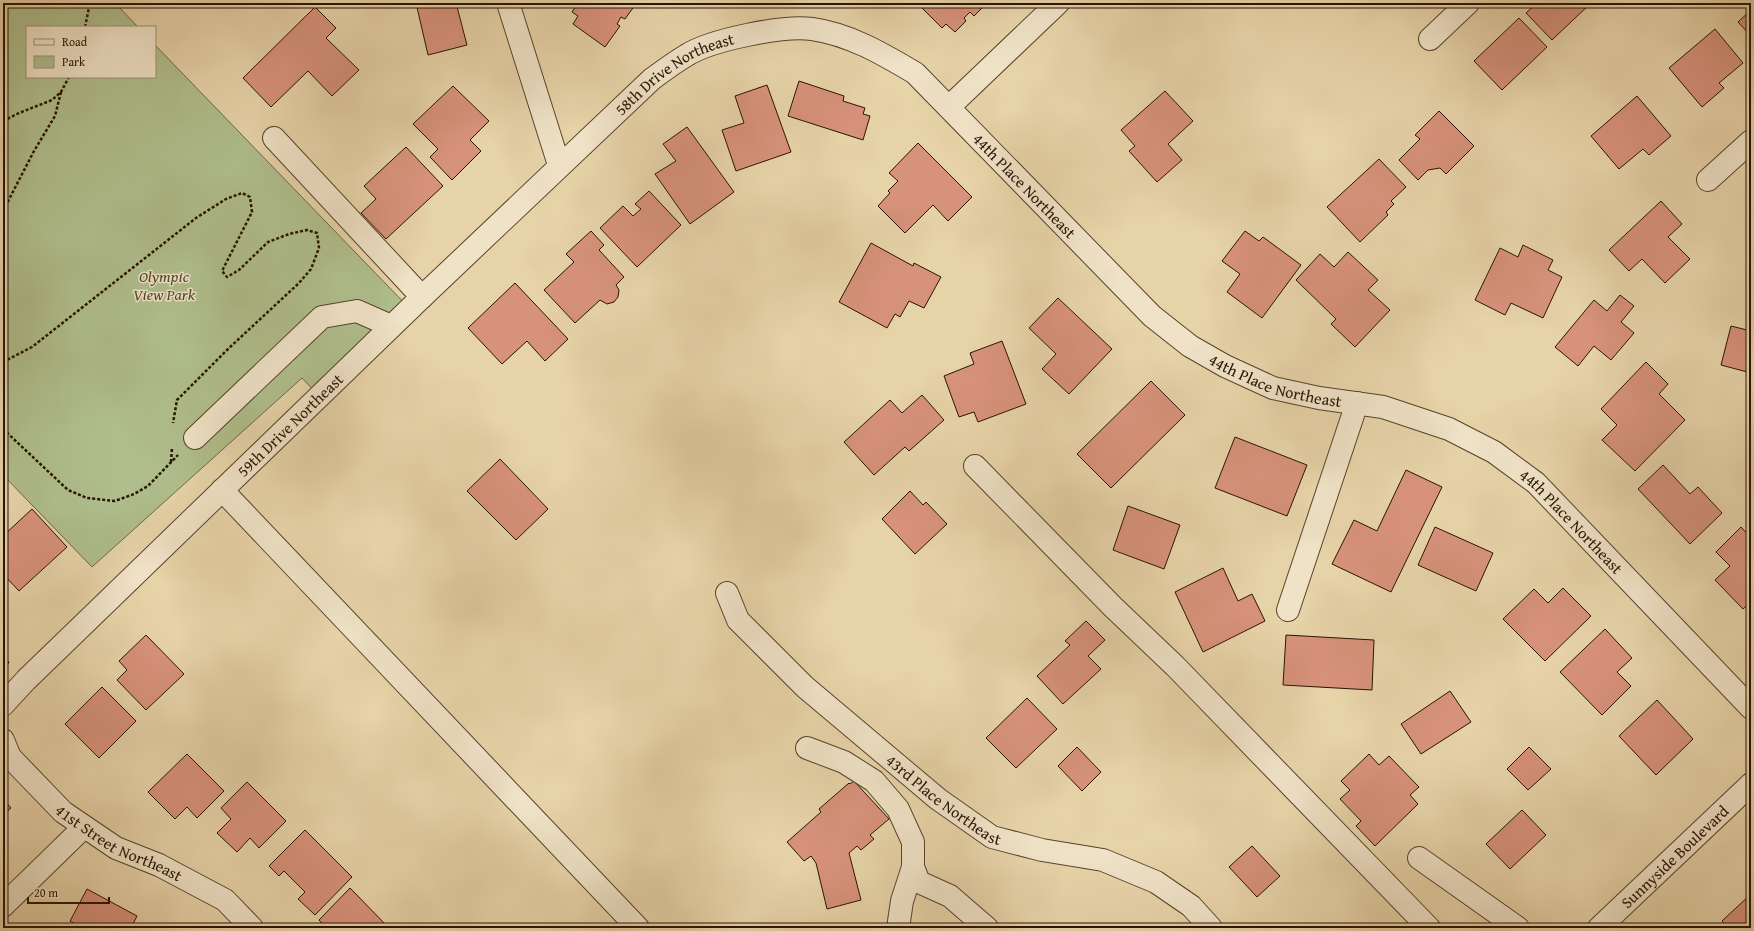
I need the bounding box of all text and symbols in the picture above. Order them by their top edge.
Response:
legend [26,26,156,78]
street label: 58th Drive Northeast [609,26,737,121]
text: Road [62,33,88,50]
text: Park [62,53,86,70]
street label: 44th Place Northeast [967,127,1082,244]
park label: Olympic View Park [133,264,196,306]
street label: 44th Place Northeast [1204,347,1343,413]
street label: 59th Drive Northeast [231,367,349,482]
street label: 44th Place Northeast [1515,463,1629,580]
street label: 43rd Place Northeast [881,748,1004,851]
street label: 41st Street Northeast [50,799,187,887]
street label: Sunnyside Boulevard [1615,799,1734,914]
scale bar [28,879,109,905]
text: 20 m [34,884,58,901]

